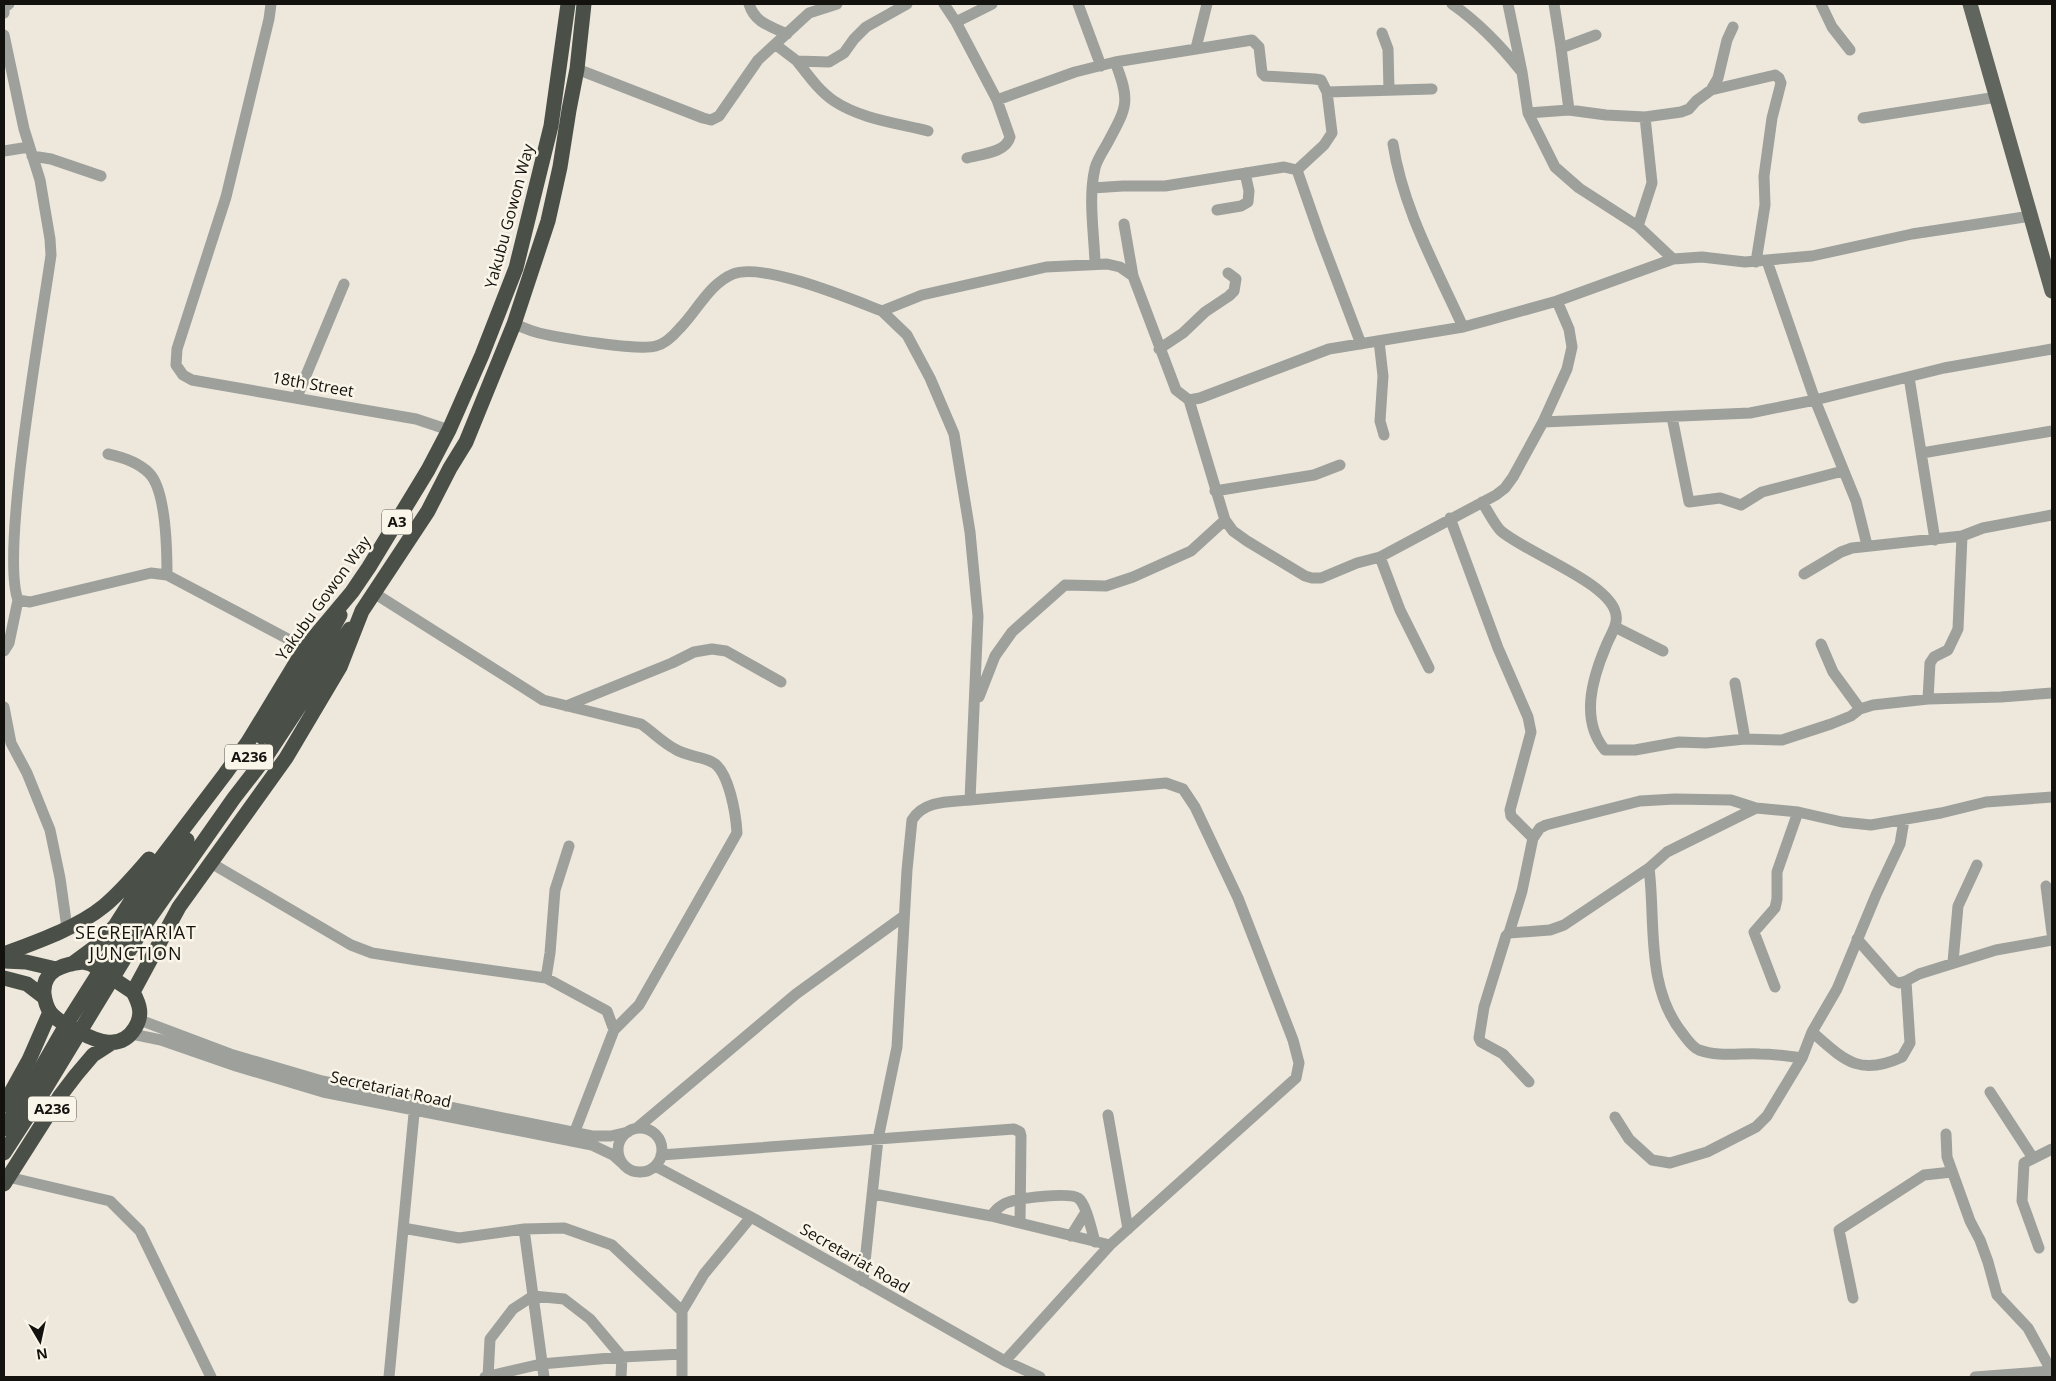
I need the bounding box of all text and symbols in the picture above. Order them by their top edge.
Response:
street label: Yakubu Gowon Way [479,140,539,291]
street label: 18th Street [270,366,356,402]
road number: A3 [382,510,412,534]
street label: Yakubu Gowon Way [270,531,376,665]
road number: A236 [225,744,273,770]
district label: SECRETARIAT JUNCTION [75,920,197,965]
street label: Secretariat Road [329,1065,453,1113]
road number: A236 [28,1096,76,1122]
street label: Secretariat Road [796,1218,914,1298]
north arrow [15,1316,65,1366]
text: N [35,1344,49,1365]

